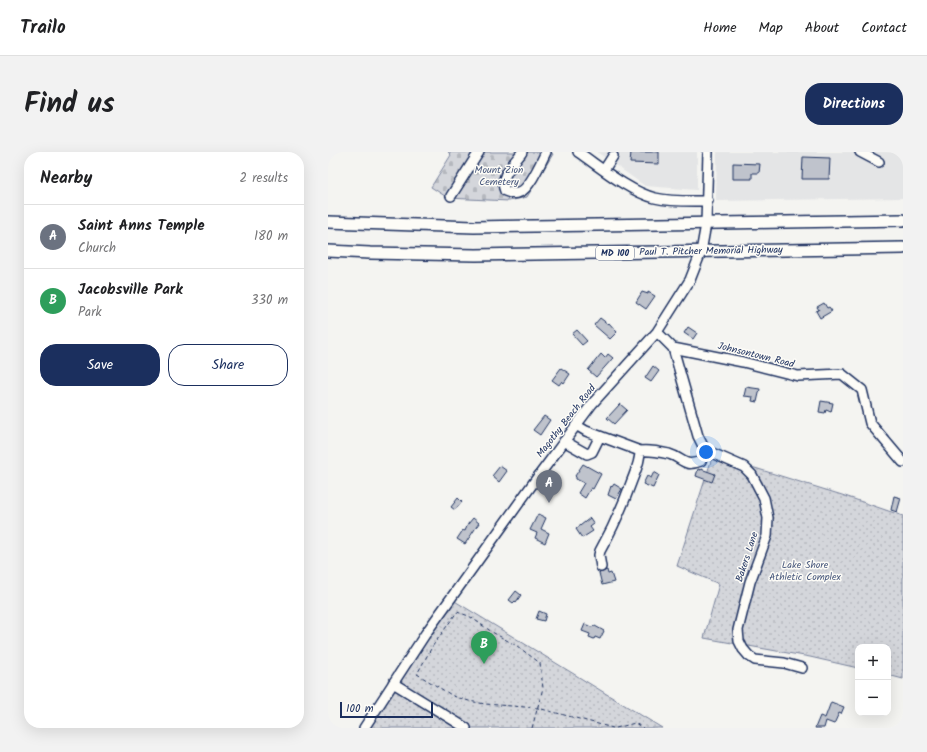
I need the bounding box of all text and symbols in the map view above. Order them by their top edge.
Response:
text: Trailo [20,13,66,43]
text: Home [703,17,737,39]
text: Map [759,17,783,39]
text: About [805,17,839,39]
text: Contact [861,17,907,39]
text: Find us [24,82,115,127]
button: Directions [805,83,903,125]
park label: Mount Zion Cemetery [475,162,523,190]
text: Nearby [40,165,92,192]
text: 2 results [240,168,288,189]
text: Saint Anns Temple [78,214,205,238]
text: A [49,226,57,247]
text: 180 m [254,226,288,247]
text: Church [78,238,116,259]
street label: Paul T. Pitcher Memorial Highway [639,242,783,260]
road number: MD 100 [596,246,634,260]
text: Jacobsville Park [78,278,183,302]
text: B [49,290,57,311]
text: 330 m [251,290,288,311]
text: Park [78,302,102,323]
street label: Johnsontown Road [716,338,797,373]
button: Save [40,344,160,386]
button: Share [168,344,288,386]
street label: Magothy Beach Road [532,380,600,461]
your location [696,442,716,462]
pin: A [536,470,562,503]
street label: Bakers Lane [731,529,763,584]
park label: Lake Shore Athletic Complex [769,557,841,585]
pin: B [471,631,497,664]
map controls [855,644,891,716]
button: + [855,644,891,680]
button: − [855,680,891,716]
scale bar [340,700,433,719]
text: 100 m [346,700,374,718]

